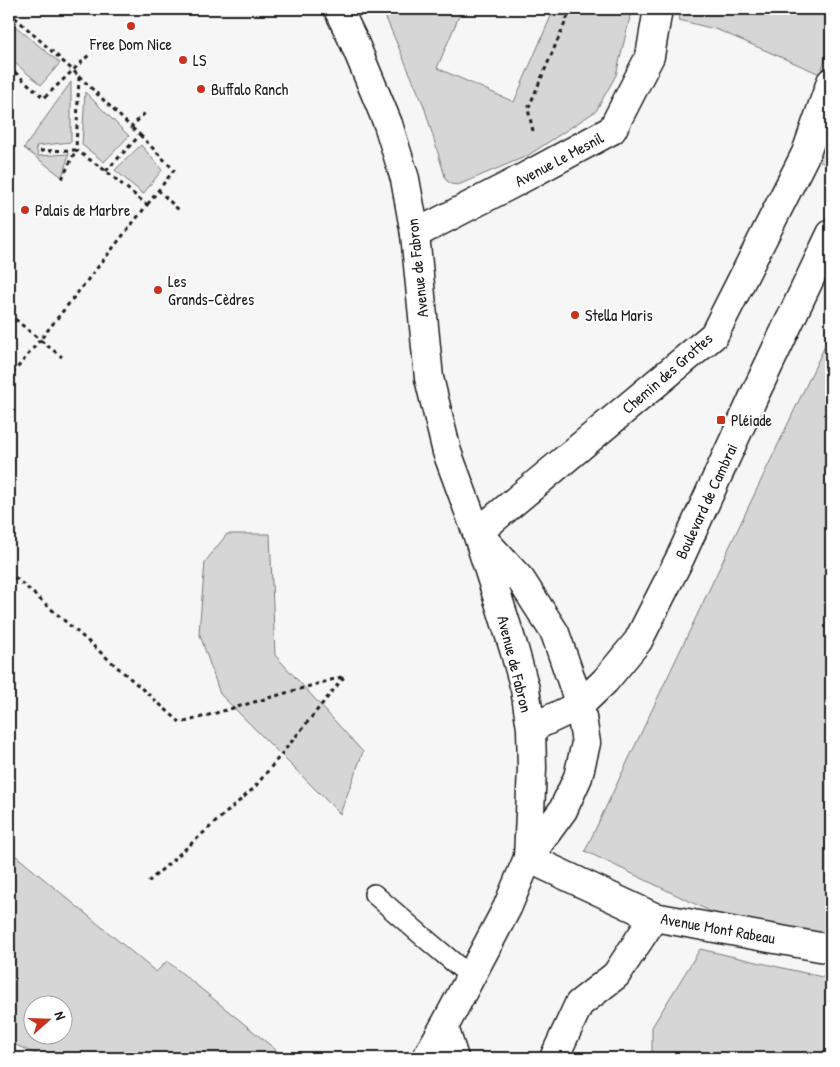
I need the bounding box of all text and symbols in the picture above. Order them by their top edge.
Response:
marker: Free Dom Nice [125,20,137,32]
place label: Free Dom Nice [89,33,173,55]
place label: LS [193,49,207,71]
marker: LS [177,54,189,66]
place label: Buffalo Ranch [211,78,289,100]
marker: Buffalo Ranch [195,83,207,95]
street label: Avenue Le Mesnil [511,126,608,192]
place label: Palais de Marbre [35,199,131,221]
marker: Palais de Marbre [19,204,31,216]
street label: Avenue de Fabron [401,217,433,319]
place label: Les Grands-Cèdres [168,270,254,310]
marker: Les Grands-Cèdres [152,284,164,296]
place label: Stella Maris [585,304,653,326]
marker: Stella Maris [569,309,581,321]
street label: Chemin des Grottes [617,327,717,419]
place label: Pléiade [731,409,772,431]
marker: Pléiade [715,414,727,426]
street label: Boulevard de Cambrai [670,440,742,562]
street label: Avenue de Fabron [492,613,538,715]
street label: Avenue Mont Rabeau [659,907,778,949]
north arrow [22,994,72,1044]
text: N [50,1009,71,1023]

